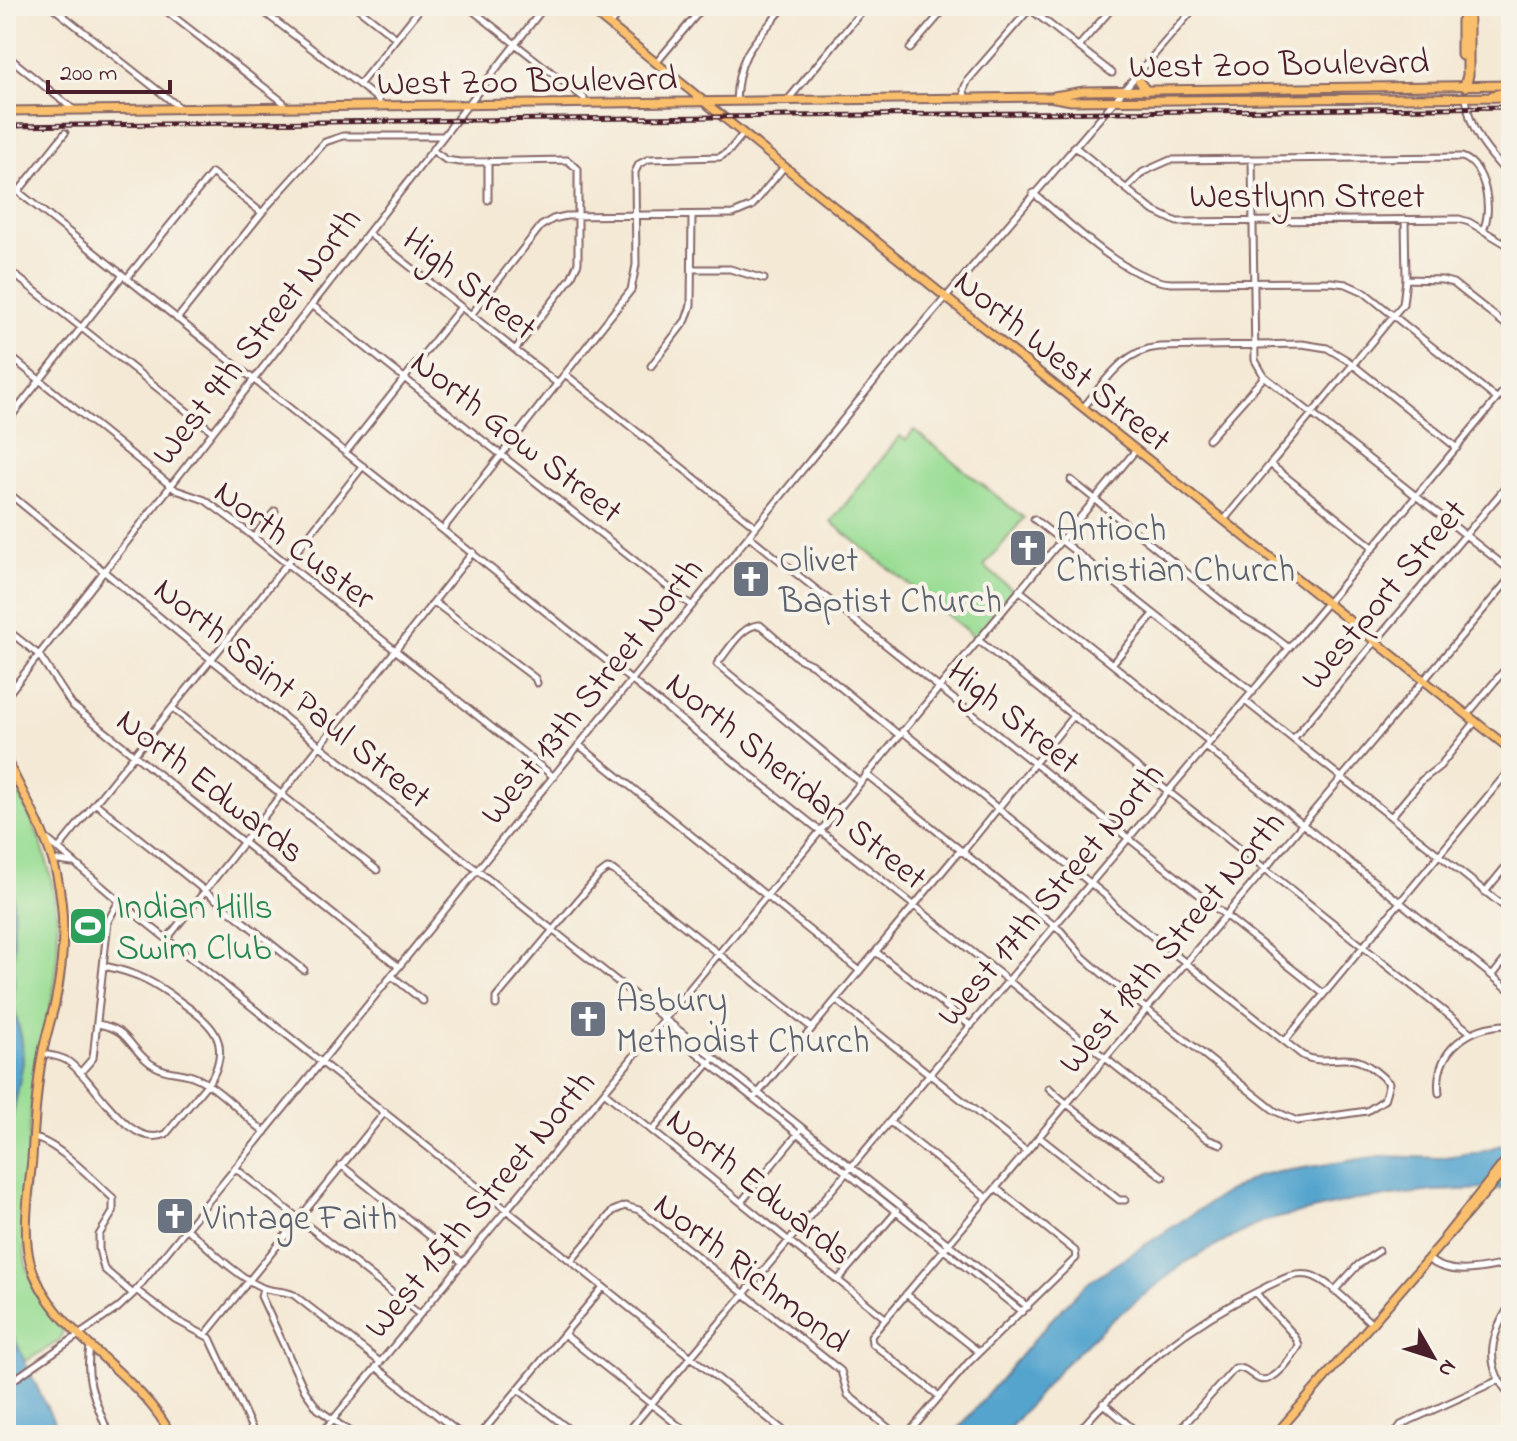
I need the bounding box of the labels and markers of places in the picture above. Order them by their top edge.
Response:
place label: Antioch Christian Church [1056,505,1295,599]
church icon: Antioch Christian Church [1007,527,1049,569]
place label: Olivet Baptist Church [778,536,1002,630]
church icon: Olivet Baptist Church [730,558,772,600]
place label: Indian Hills Swim Club [116,883,273,977]
sports icon: Indian Hills Swim Club [67,905,109,947]
place label: Asbury Methodist Church [616,976,870,1070]
church icon: Asbury Methodist Church [567,998,609,1040]
place label: Vintage Faith [202,1194,397,1247]
church icon: Vintage Faith [154,1195,196,1237]

